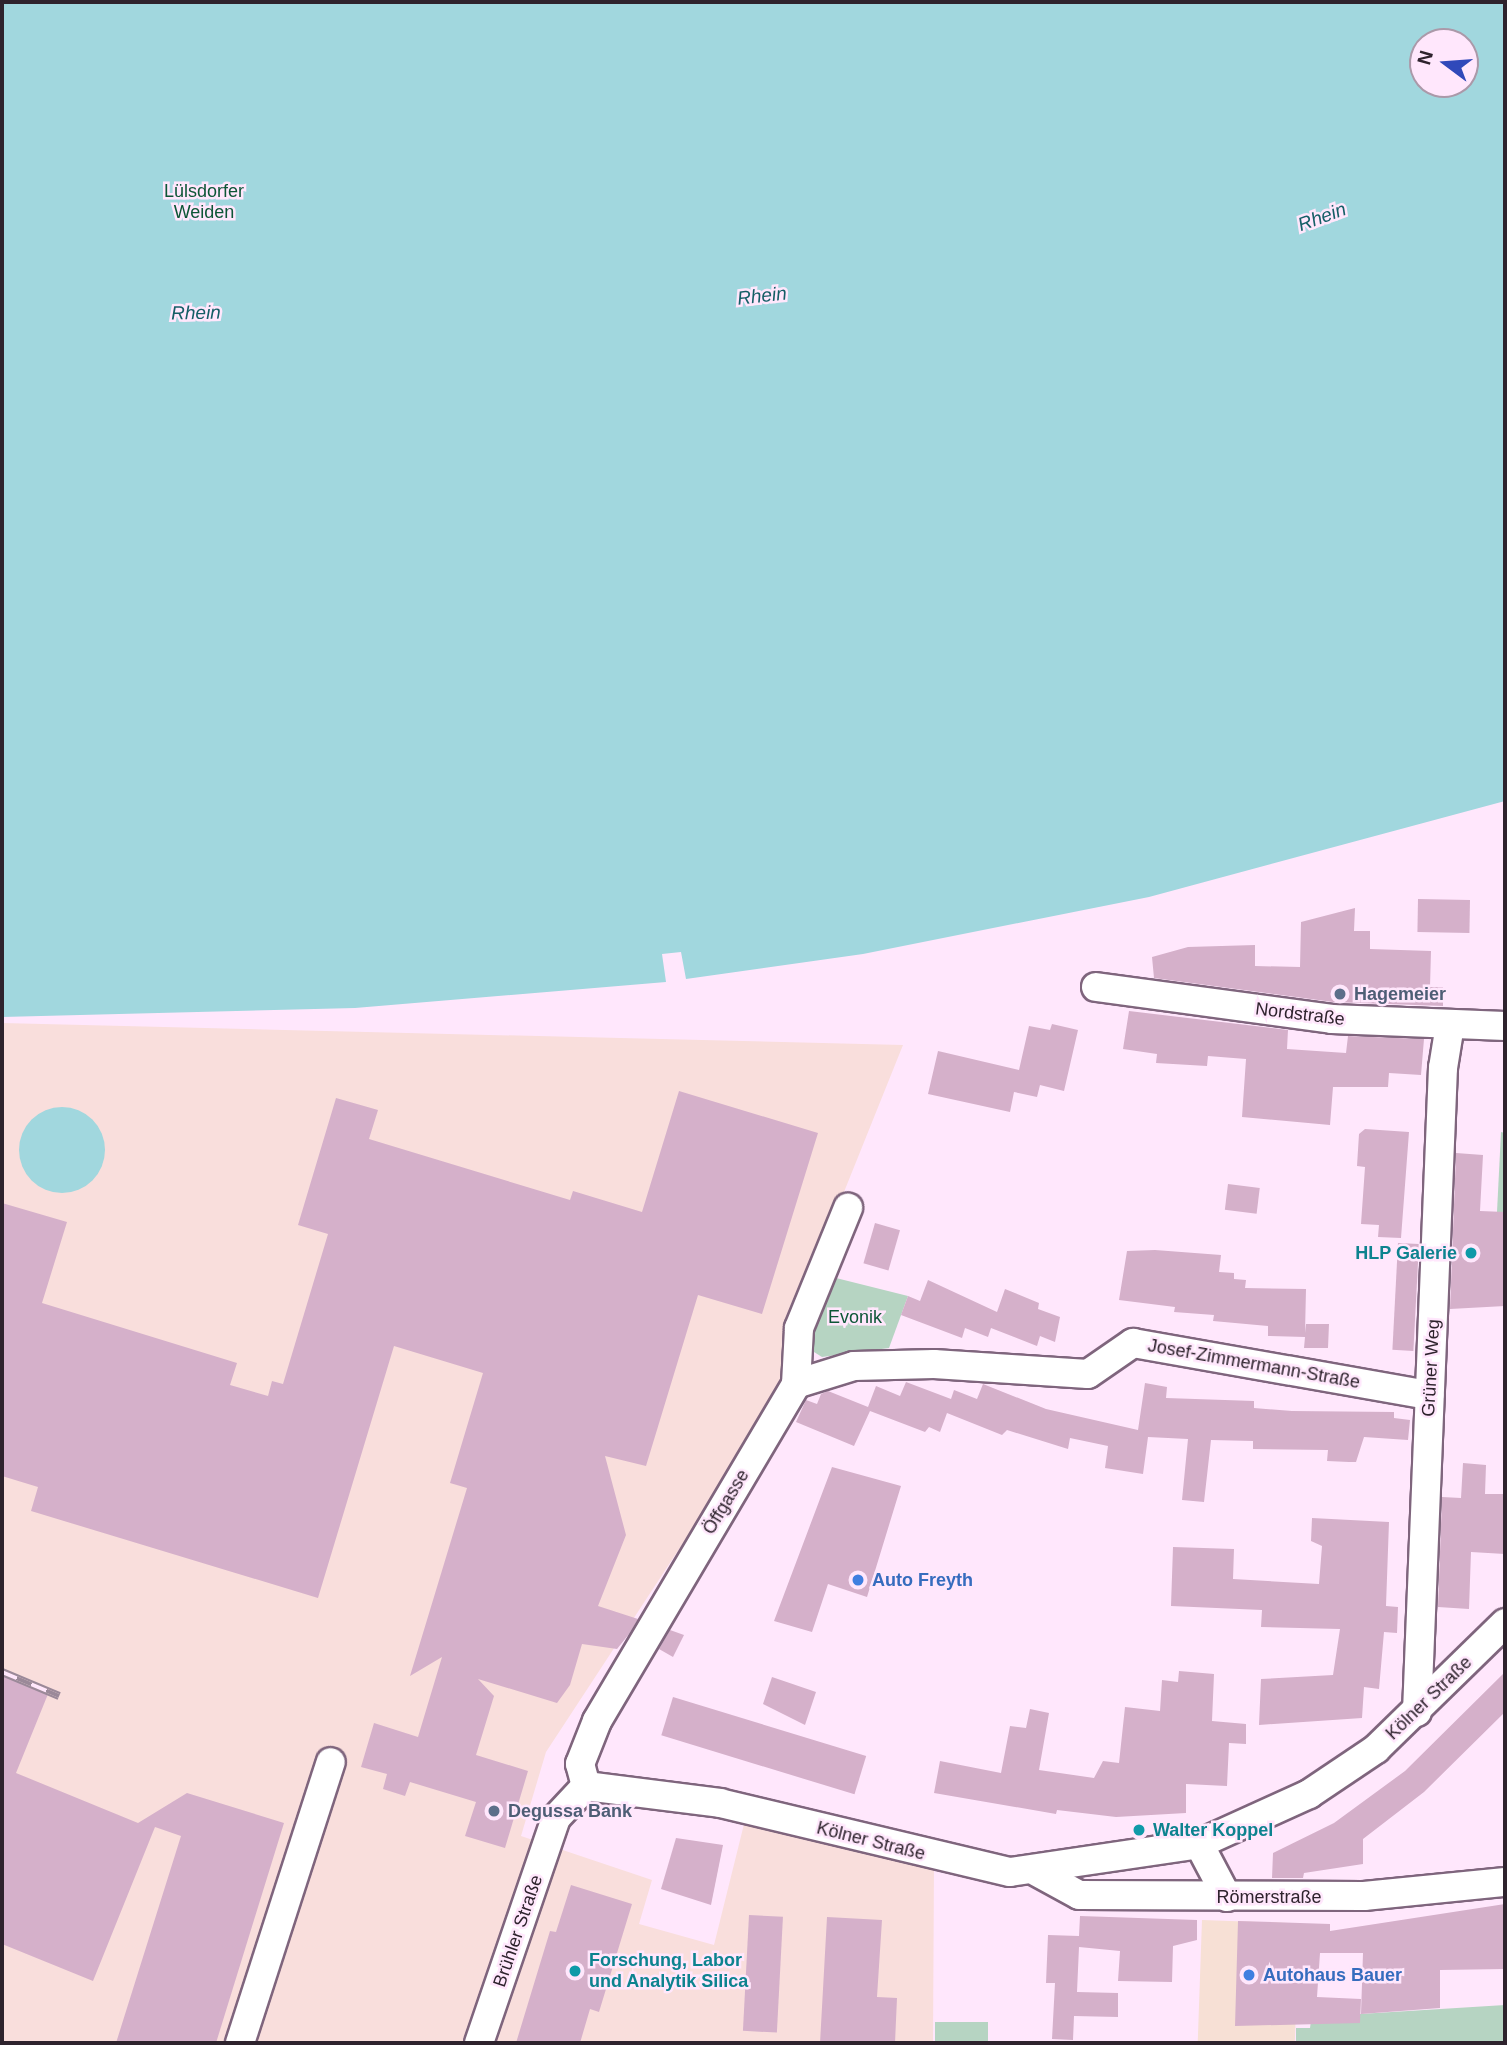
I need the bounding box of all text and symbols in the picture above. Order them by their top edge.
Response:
north arrow [1409,28,1479,98]
text: N [1413,48,1437,67]
park label: Lülsdorfer Weiden [164,181,244,224]
water label: Rhein [1295,198,1349,236]
water label: Rhein [736,282,788,310]
water label: Rhein [171,301,221,325]
place label: Hagemeier [1354,983,1446,1005]
marker: Hagemeier [1332,986,1348,1002]
street label: Nordstraße [1254,998,1346,1030]
place label: HLP Galerie [1355,1242,1457,1264]
marker: HLP Galerie [1463,1245,1479,1261]
park label: Evonik [828,1306,882,1328]
street label: Grüner Weg [1418,1319,1444,1417]
street label: Josef-Zimmermann-Straße [1146,1335,1362,1393]
street label: Öffgasse [698,1466,754,1538]
place label: Auto Freyth [872,1569,973,1591]
marker: Auto Freyth [850,1572,866,1588]
street label: Kölner Straße [1382,1652,1476,1744]
place label: Degussa Bank [508,1800,632,1822]
marker: Degussa Bank [486,1803,502,1819]
street label: Kölner Straße [815,1817,927,1865]
place label: Walter Koppel [1153,1819,1273,1841]
marker: Walter Koppel [1131,1822,1147,1838]
street label: Brühler Straße [489,1872,547,1990]
street label: Römerstraße [1216,1886,1322,1908]
place label: Forschung, Labor und Analytik Silica [589,1950,749,1993]
marker: Forschung, Labor und Analytik Silica [567,1963,583,1979]
place label: Autohaus Bauer [1263,1964,1402,1986]
marker: Autohaus Bauer [1241,1967,1257,1983]

